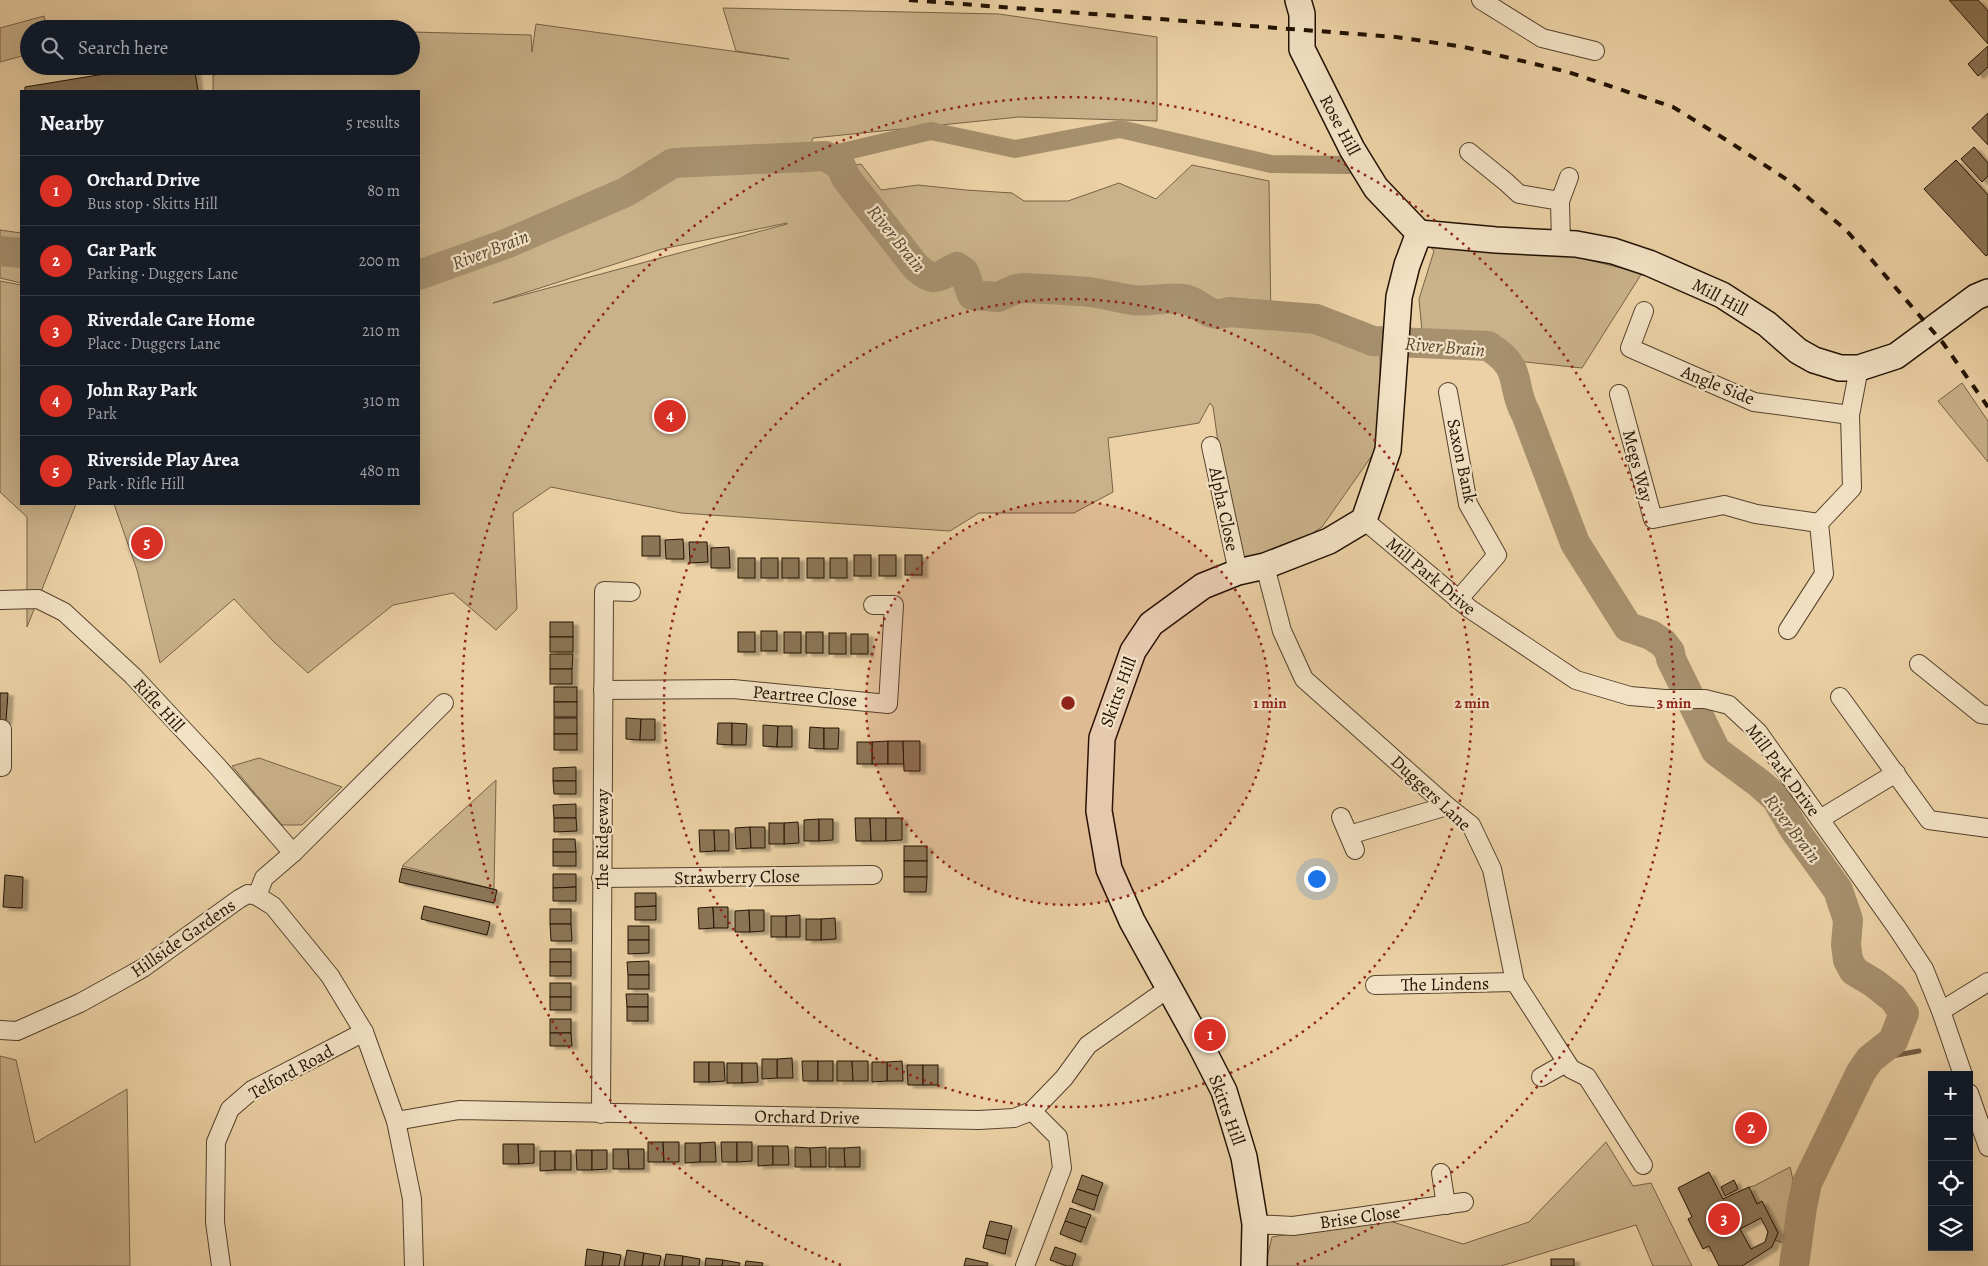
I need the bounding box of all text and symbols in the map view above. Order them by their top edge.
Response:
search box [20,20,420,75]
icon: search [38,34,66,62]
text: Search here [78,35,168,61]
street label: Rose Hill [1314,90,1366,160]
text: Nearby [40,109,103,137]
text: 5 results [346,112,400,134]
text: Orchard Drive [87,167,200,193]
text: 1 [53,180,59,202]
text: 80 m [367,180,400,202]
text: Bus stop · Skitts Hill [87,193,218,215]
water label: River Brain [861,199,932,278]
water label: River Brain [448,223,533,276]
text: Car Park [87,237,156,263]
text: 2 [52,250,60,272]
text: 200 m [359,250,400,272]
text: Parking · Duggers Lane [87,263,238,285]
street label: Mill Hill [1688,272,1753,322]
text: Riverdale Care Home [87,307,255,333]
text: 3 [53,320,59,342]
text: 210 m [362,320,400,342]
water label: River Brain [1404,331,1486,363]
text: Place · Duggers Lane [87,333,221,355]
street label: Angle Side [1677,359,1758,411]
text: John Ray Park [87,377,197,403]
text: 4 [52,390,60,412]
text: 310 m [363,390,400,412]
pin: 4 [654,397,686,435]
text: Park [87,403,117,425]
street label: Saxon Bank [1441,416,1483,506]
street label: Megs Way [1617,427,1659,506]
text: Riverside Play Area [87,447,239,473]
text: 5 [53,460,59,482]
text: 480 m [360,460,400,482]
street label: Alpha Close [1203,464,1245,553]
text: Park · Rifle Hill [87,473,184,495]
pin: 5 [131,524,163,562]
street label: Mill Park Drive [1381,531,1481,621]
street label: Skitts Hill [1094,653,1142,731]
street label: Rifle Hill [128,673,190,737]
street label: Peartree Close [752,679,858,713]
text: 1 min [1253,693,1287,713]
text: 2 min [1454,693,1490,713]
text: 3 min [1657,693,1692,713]
centre of rings [1059,694,1077,712]
street label: Mill Park Drive [1740,719,1826,821]
street label: Duggers Lane [1386,750,1476,836]
street label: The Ridgeway [590,788,614,889]
water label: River Brain [1758,789,1827,869]
street label: Strawberry Close [674,864,800,890]
your location [1304,866,1330,892]
street label: Hillside Gardens [126,893,240,983]
street label: The Lindens [1401,971,1489,997]
pin: 1 [1194,1016,1226,1054]
street label: Telford Road [244,1039,338,1105]
street label: Skitts Hill [1203,1071,1251,1149]
map controls [1928,1071,1973,1251]
button: + [1928,1071,1973,1116]
street label: Orchard Drive [754,1104,860,1130]
pin: 2 [1735,1109,1767,1147]
button: − [1928,1116,1973,1161]
button: locate [1928,1161,1973,1206]
street label: Brise Close [1318,1199,1402,1235]
pin: 3 [1708,1200,1740,1238]
button: layers [1928,1206,1973,1251]

